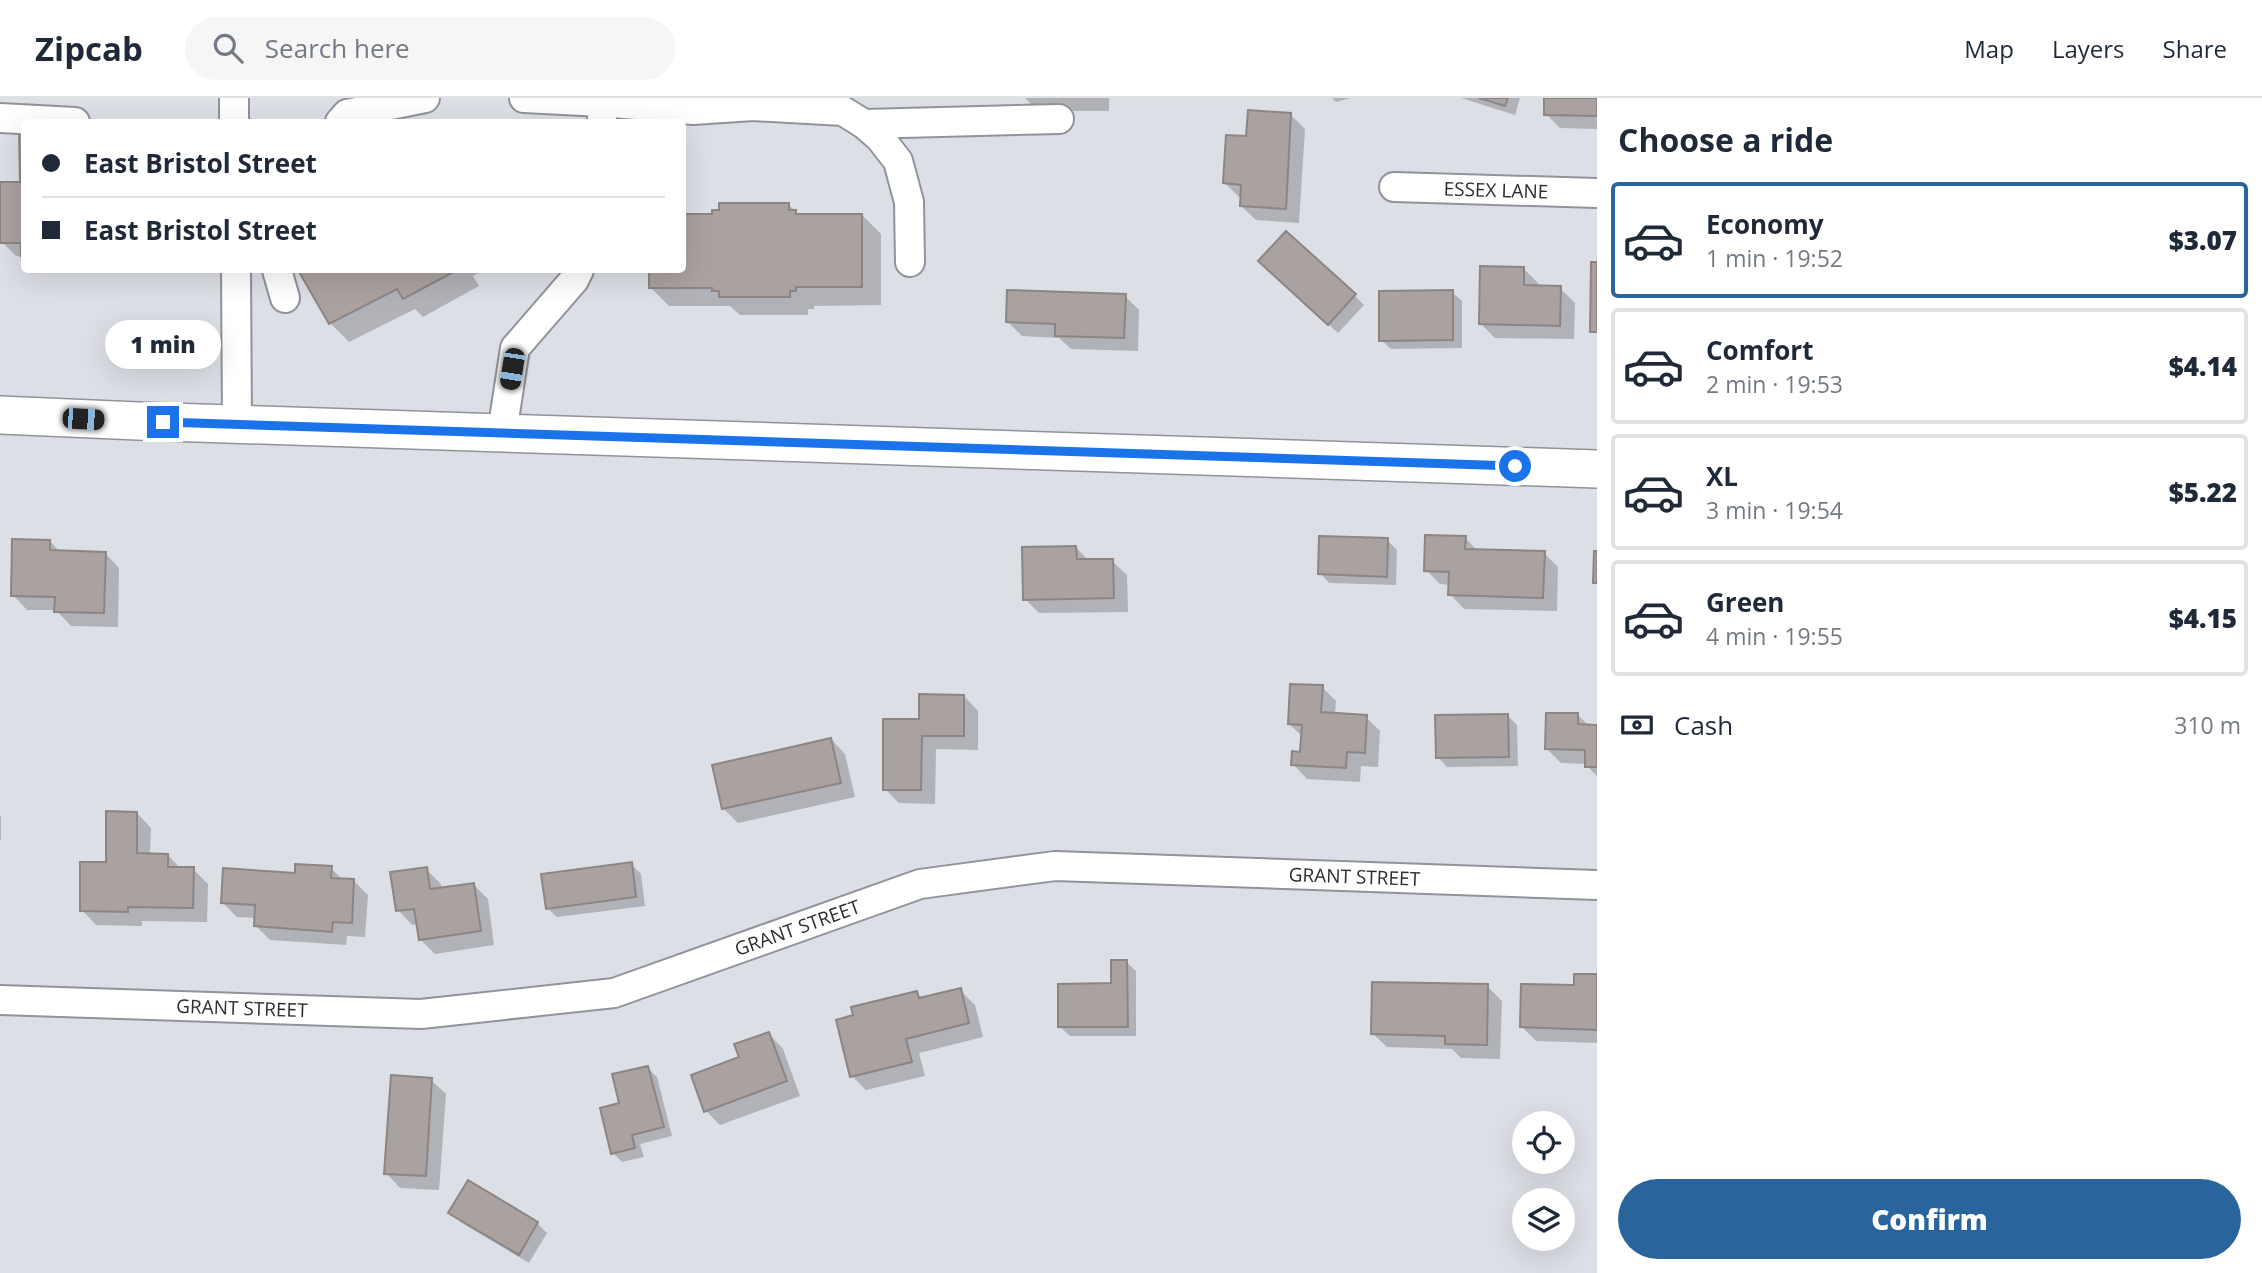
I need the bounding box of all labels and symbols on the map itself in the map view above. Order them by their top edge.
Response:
street label: ESSEX LANE [1443,175,1549,205]
callout: 1 min [105,320,221,370]
car [499,347,526,391]
route end [147,406,179,438]
car [62,407,105,431]
route start [1499,450,1531,482]
street label: GRANT STREET [1288,861,1421,892]
street label: GRANT STREET [731,893,864,962]
street label: GRANT STREET [176,993,309,1023]

